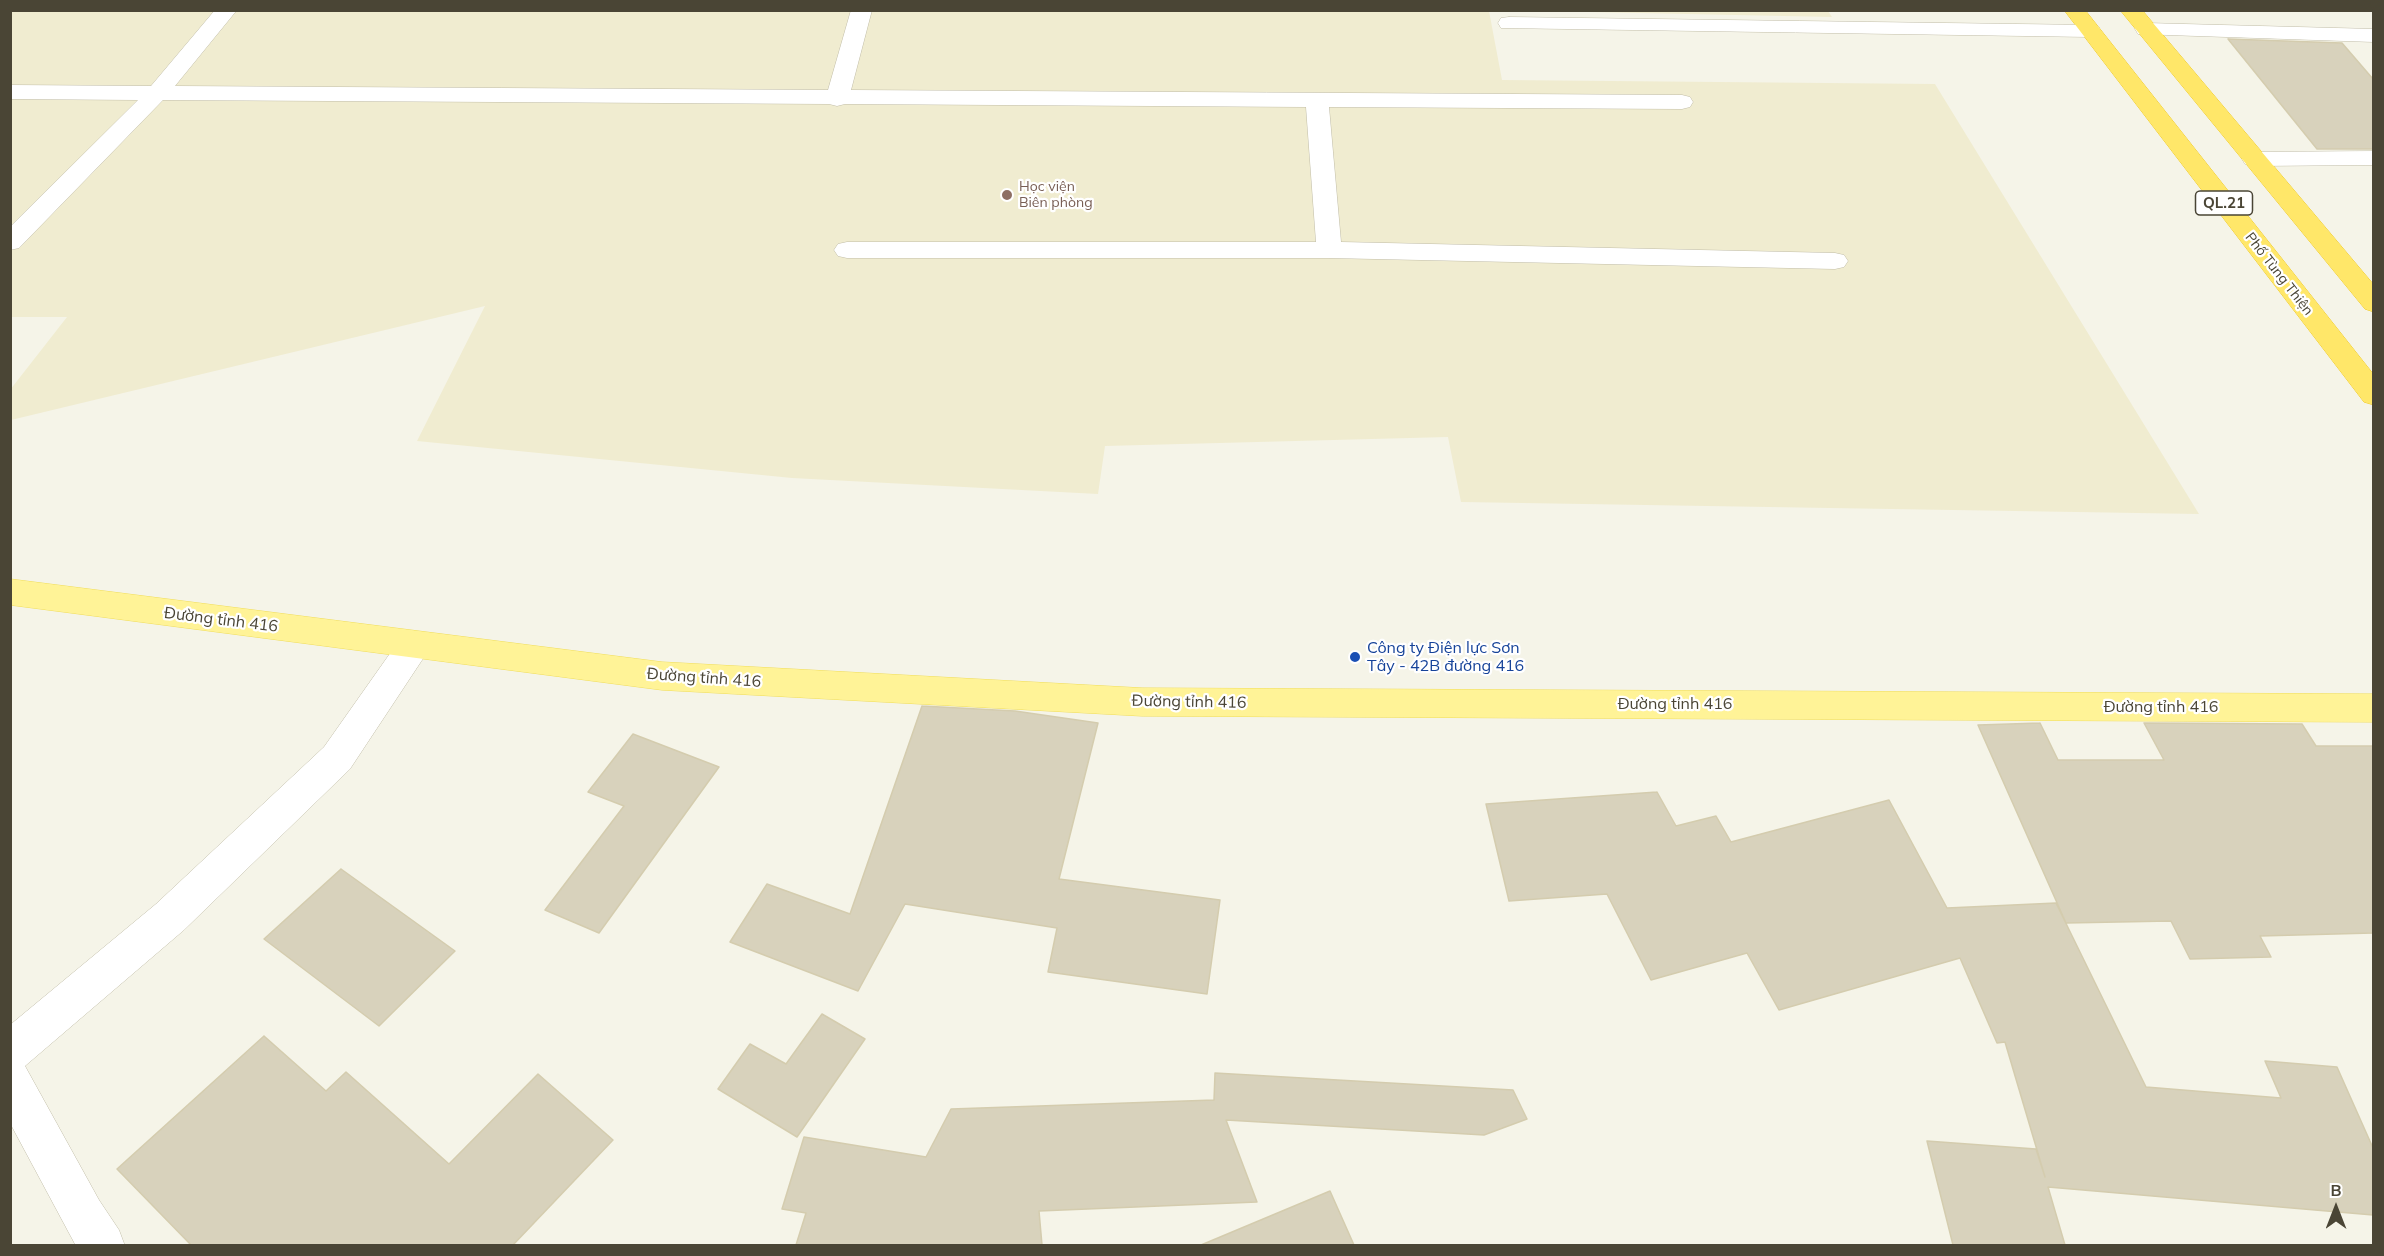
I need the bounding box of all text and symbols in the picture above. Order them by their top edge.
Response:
place label: Học viện Biên phòng [1019,179,1093,212]
marker: Học viện Biên phòng [1000,188,1014,202]
road number: QL.21 [2196,191,2252,215]
street label: Phố Tùng Thiện [2241,229,2317,319]
street label: Đường tỉnh 416 [163,603,279,637]
place label: Công ty Điện lực Sơn Tây - 42B đường 416 [1367,638,1524,676]
marker: Công ty Điện lực Sơn Tây - 42B đường 416 [1348,650,1362,664]
street label: Đường tỉnh 416 [646,664,762,692]
street label: Đường tỉnh 416 [1132,691,1246,713]
street label: Đường tỉnh 416 [1618,694,1732,714]
street label: Đường tỉnh 416 [2104,697,2218,717]
north arrow [2306,1178,2366,1238]
text: B [2330,1180,2342,1200]

